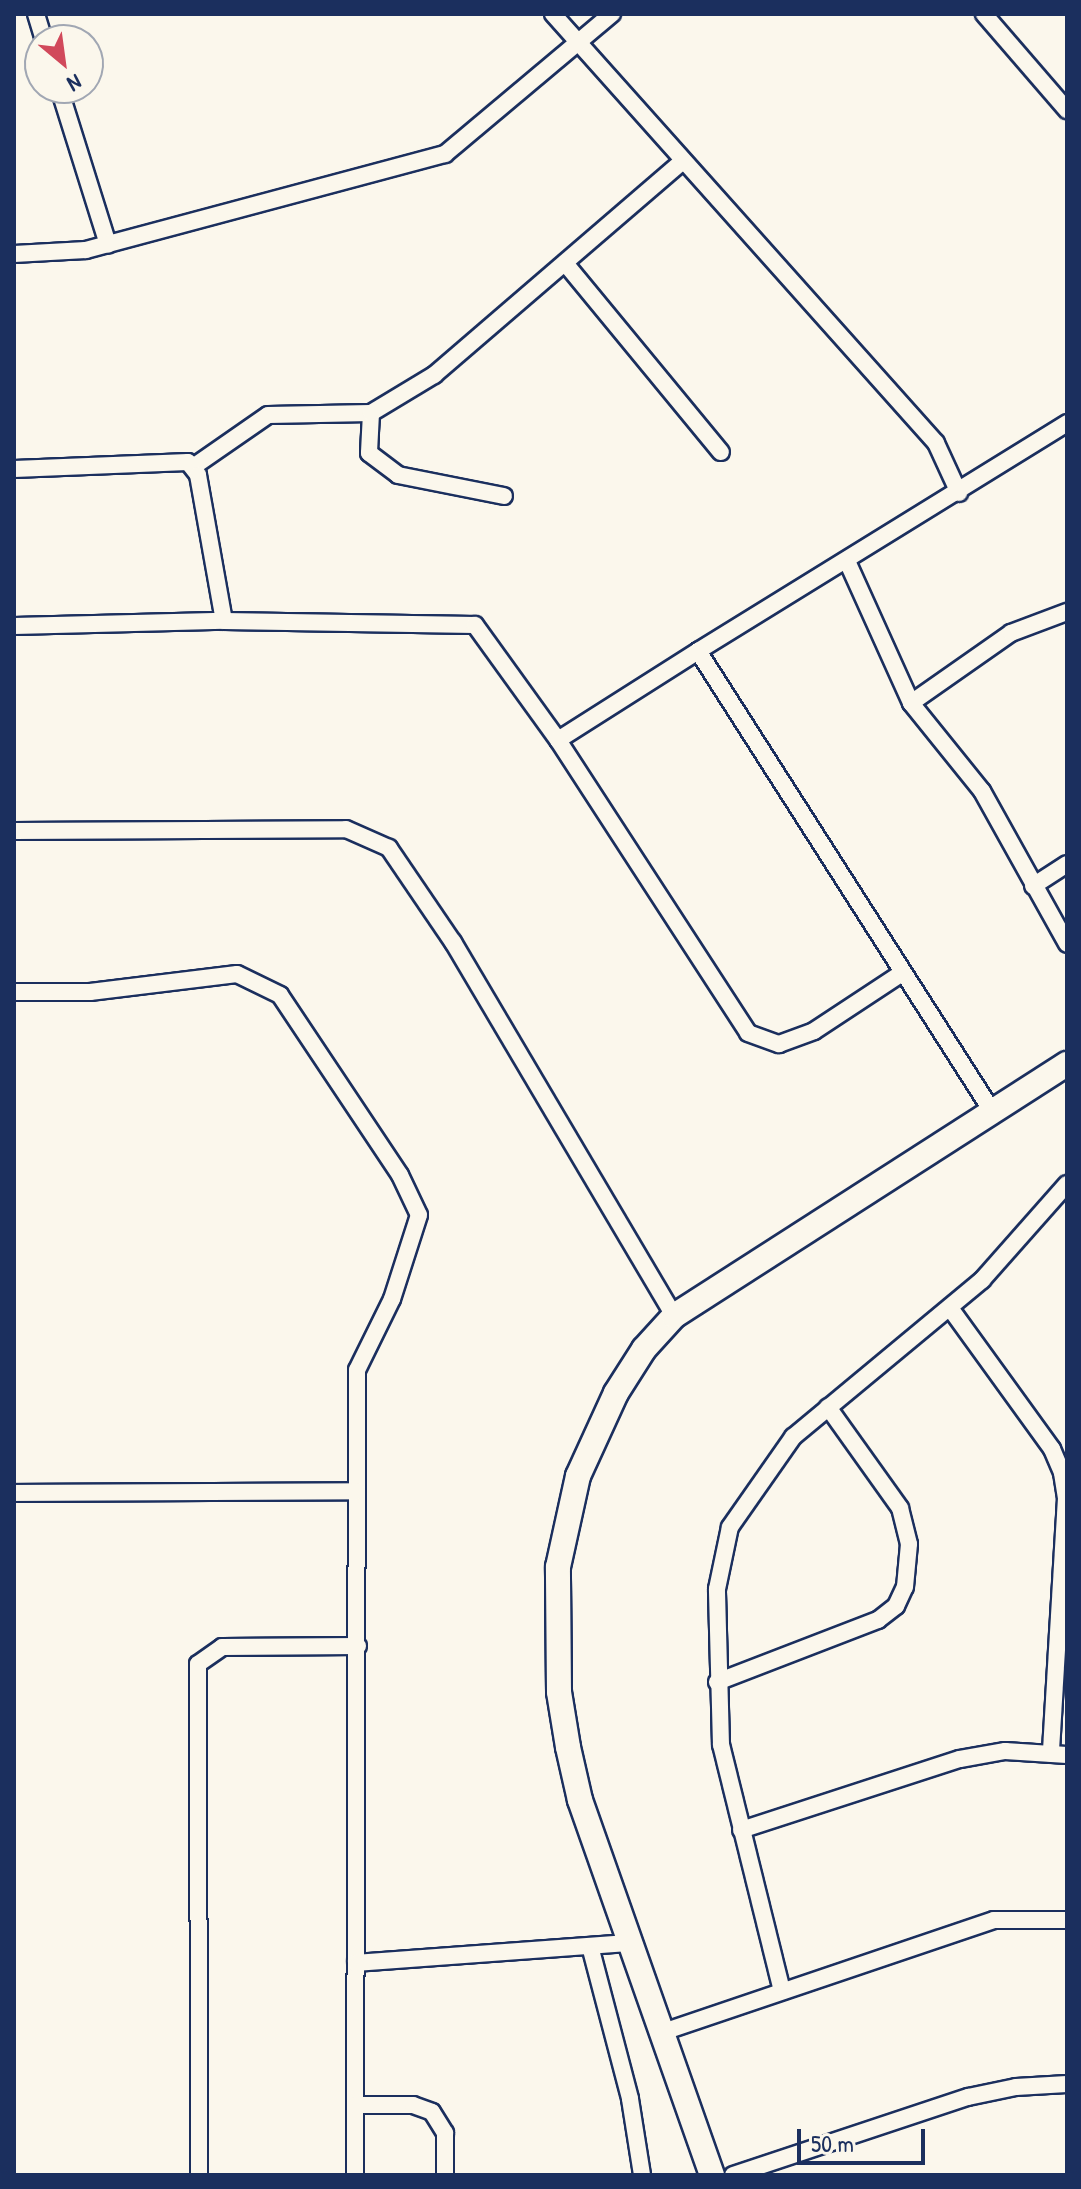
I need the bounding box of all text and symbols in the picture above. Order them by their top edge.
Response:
north arrow [24,24,104,104]
text: N [62,67,87,99]
scale bar [801,2113,929,2163]
text: 50 m [811,2127,854,2159]

